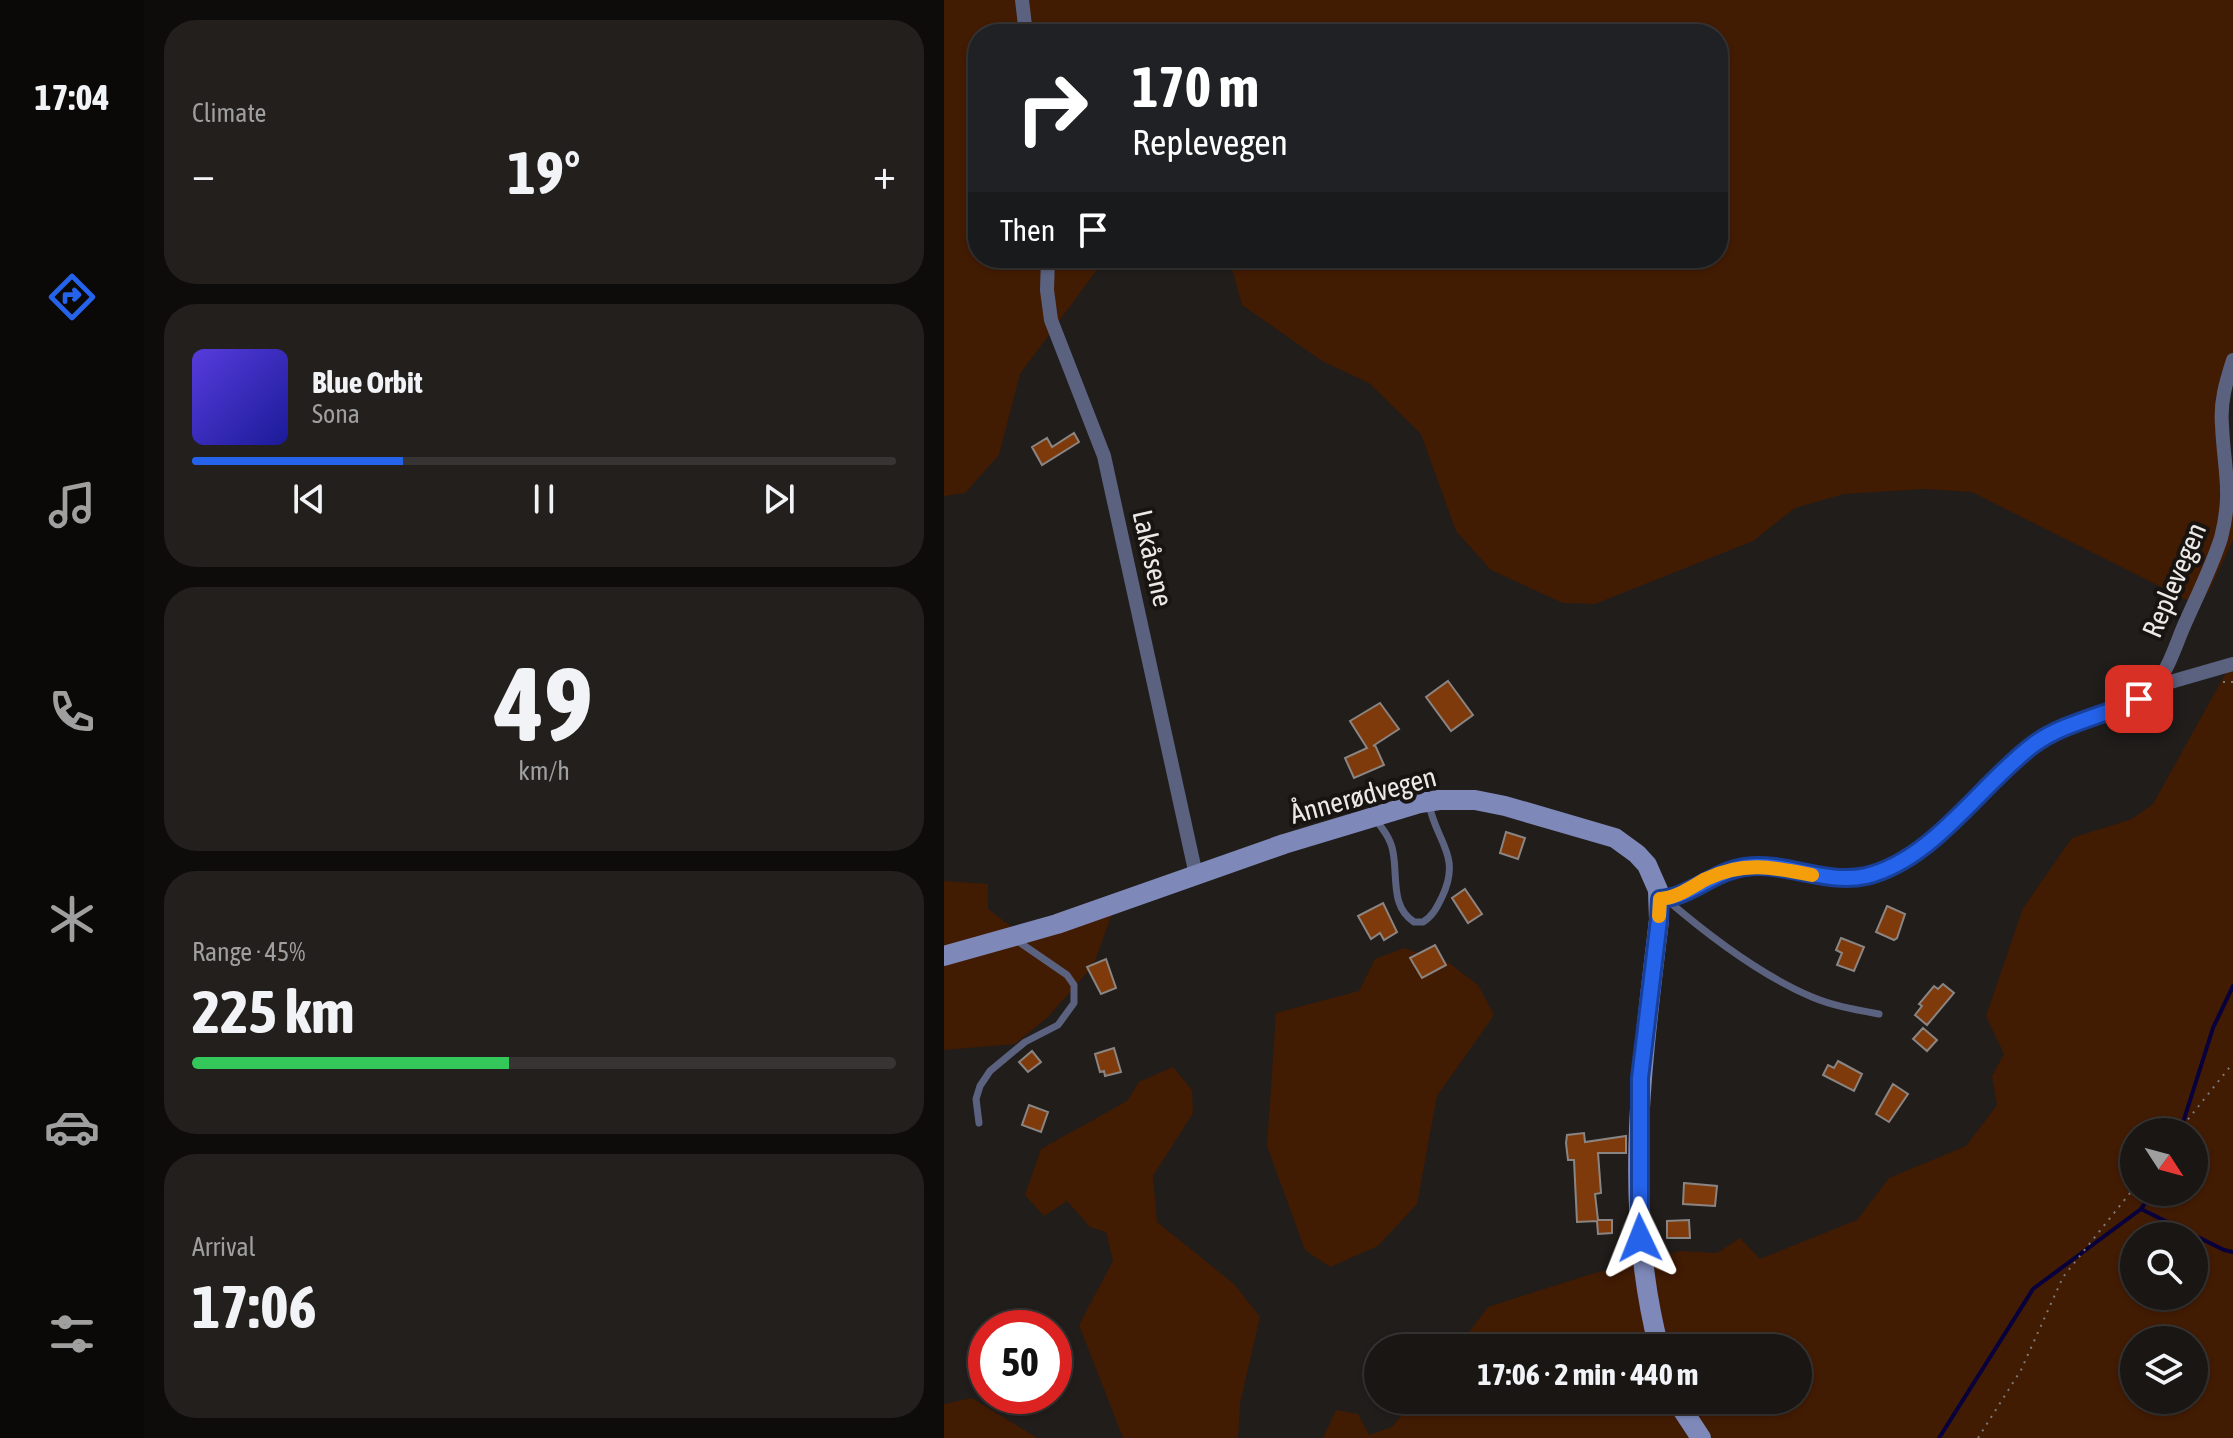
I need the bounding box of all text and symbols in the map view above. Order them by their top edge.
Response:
text: 170 m [1132,55,1259,119]
icon: right [1000,56,1104,160]
text: 17:04 [35,76,109,118]
text: Climate [192,98,266,128]
text: Replevegen [1132,121,1288,163]
text: 19° [508,138,580,207]
text: − [192,148,215,198]
text: + [873,148,896,198]
icon: arrive [1071,208,1115,252]
text: Then [1000,213,1055,247]
icon: directions [44,269,100,325]
text: Blue Orbit [312,365,423,399]
text: Sona [312,399,360,429]
icon: music [44,477,100,533]
icon: previous [287,477,331,521]
icon: pause [522,477,566,521]
icon: next [757,477,801,521]
street label: Lakåsene [1126,507,1180,609]
street label: Replevegen [2136,518,2212,642]
text: 49 [495,644,593,763]
pin [2105,665,2173,733]
icon: arrive [2117,677,2161,721]
icon: phone [44,684,100,740]
text: km/h [518,756,570,786]
street label: Ånnerødvegen [1286,759,1440,830]
icon: climate [44,891,100,947]
text: Range · 45% [192,937,305,967]
text: 225 km [192,977,354,1046]
icon: car [44,1099,100,1155]
north arrow [2120,1118,2208,1206]
map controls [2120,1118,2208,1414]
position arrow [1598,1196,1682,1280]
button: search [2120,1222,2208,1310]
text: Arrival [192,1232,256,1262]
text: 17:06 [192,1272,317,1341]
icon: filters [44,1306,100,1362]
speed limit sign: 50 [968,1310,1072,1414]
button: layers [2120,1326,2208,1414]
text: 17:06 · 2 min · 440 m [1478,1357,1698,1391]

